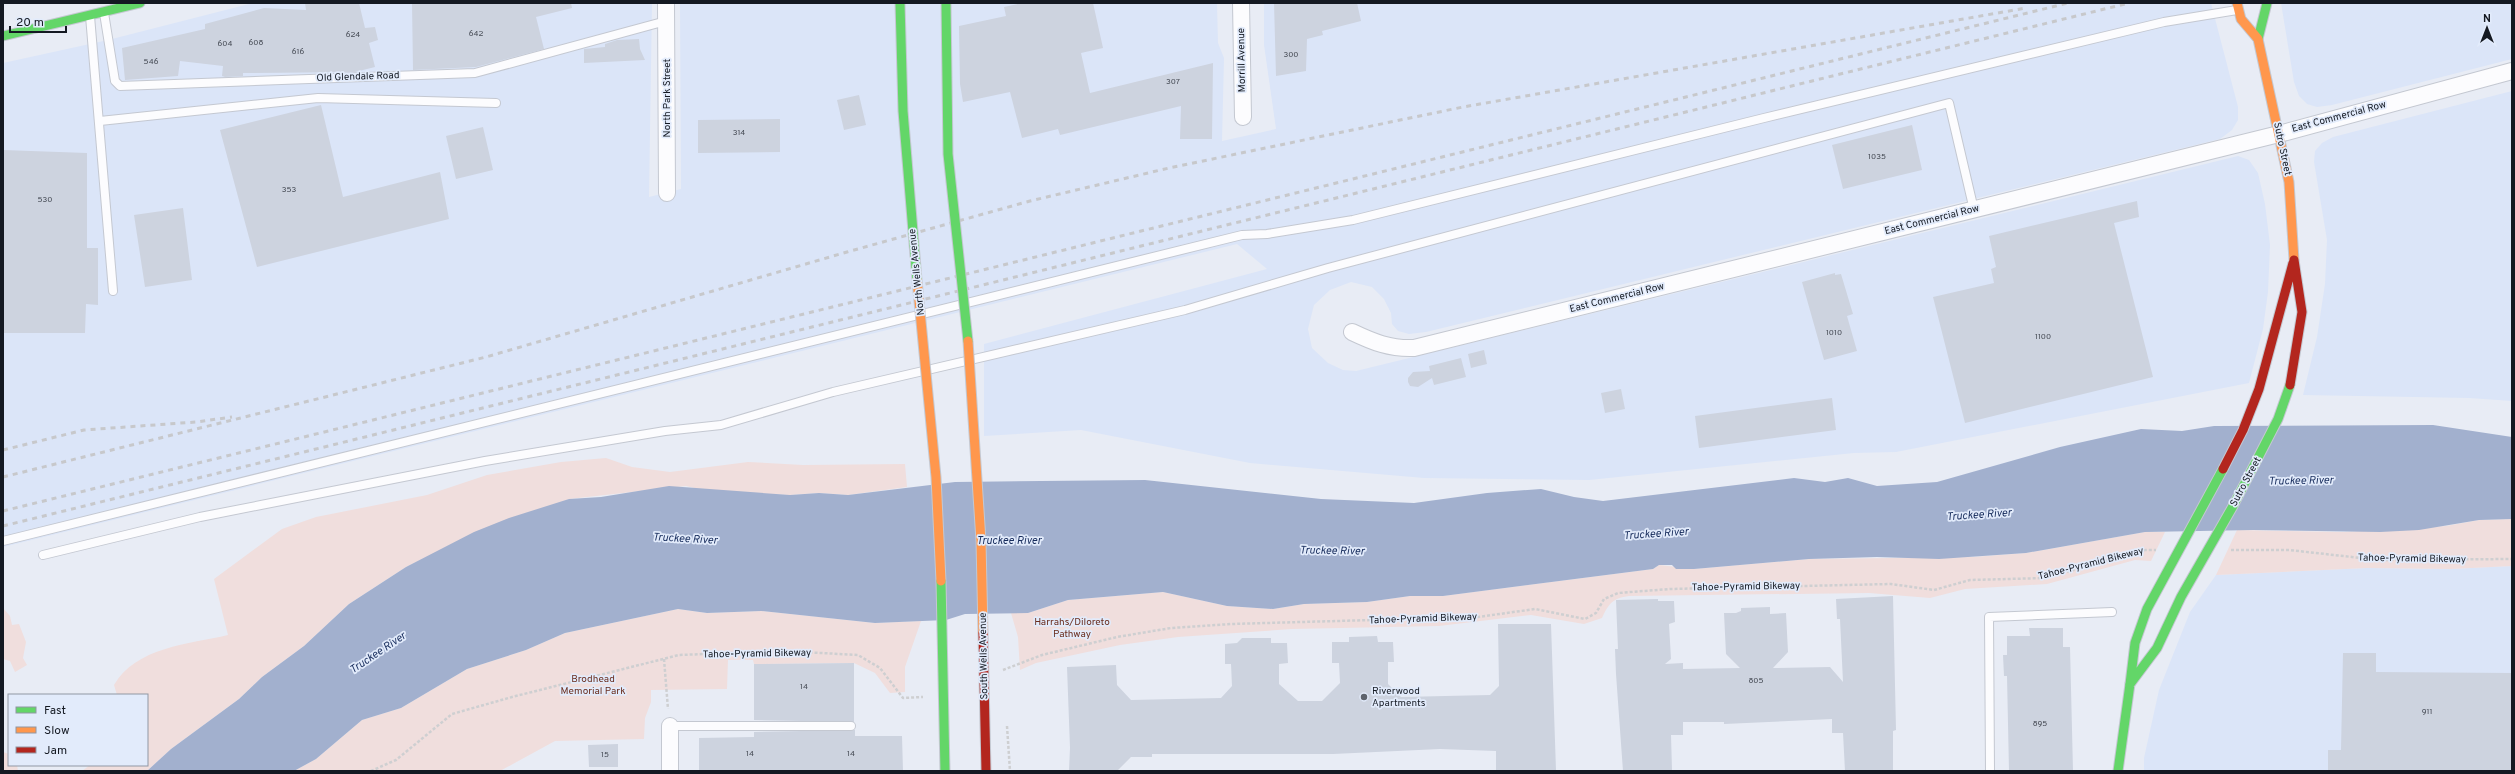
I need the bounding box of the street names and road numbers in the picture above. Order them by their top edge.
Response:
street label: Morrill Avenue [1235,28,1249,92]
street label: North Park Street [661,58,674,137]
street label: Old Glendale Road [316,69,400,85]
street label: East Commercial Row [2290,98,2388,136]
street label: Sutro Street [2270,121,2294,177]
street label: East Commercial Row [1883,202,1981,238]
street label: North Wells Avenue [906,228,928,316]
street label: East Commercial Row [1568,280,1666,316]
street label: Sutro Street [2228,455,2265,509]
street label: Tahoe-Pyramid Bikeway [2037,545,2145,583]
street label: Tahoe-Pyramid Bikeway [2358,552,2466,566]
street label: Tahoe-Pyramid Bikeway [1692,580,1800,594]
street label: Tahoe-Pyramid Bikeway [1369,611,1477,627]
street label: South Wells Avenue [977,612,991,700]
street label: Tahoe-Pyramid Bikeway [703,647,811,661]

